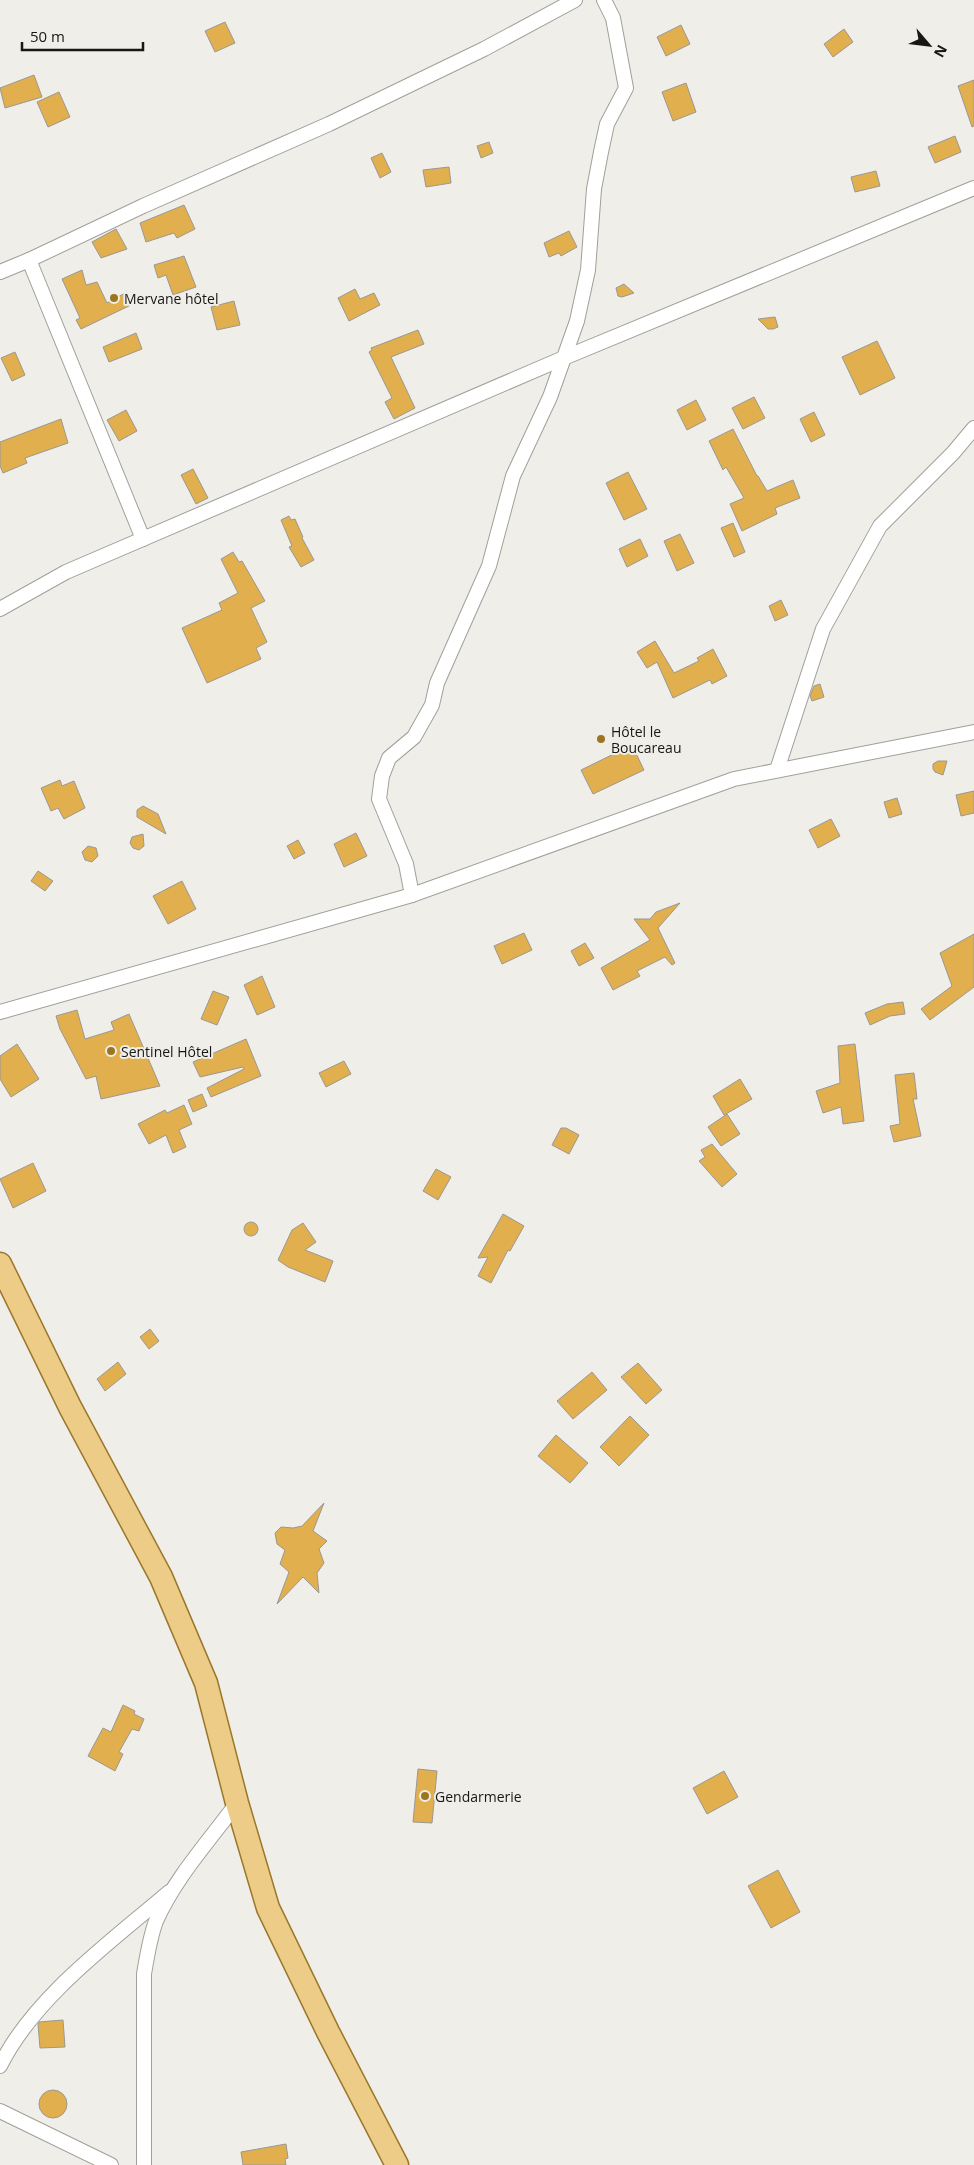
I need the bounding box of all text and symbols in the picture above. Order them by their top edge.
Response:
scale bar [22,20,144,52]
north arrow [904,20,954,70]
text: 50 m [30,26,65,46]
text: N [930,42,952,61]
place label: Mervane hôtel [124,289,218,308]
marker: Mervane hôtel [108,292,120,304]
place label: Hôtel le Boucareau [611,722,682,757]
marker: Hôtel le Boucareau [595,733,607,745]
place label: Sentinel Hôtel [121,1042,212,1061]
marker: Sentinel Hôtel [105,1045,117,1057]
place label: Gendarmerie [435,1787,522,1806]
marker: Gendarmerie [419,1790,431,1802]

